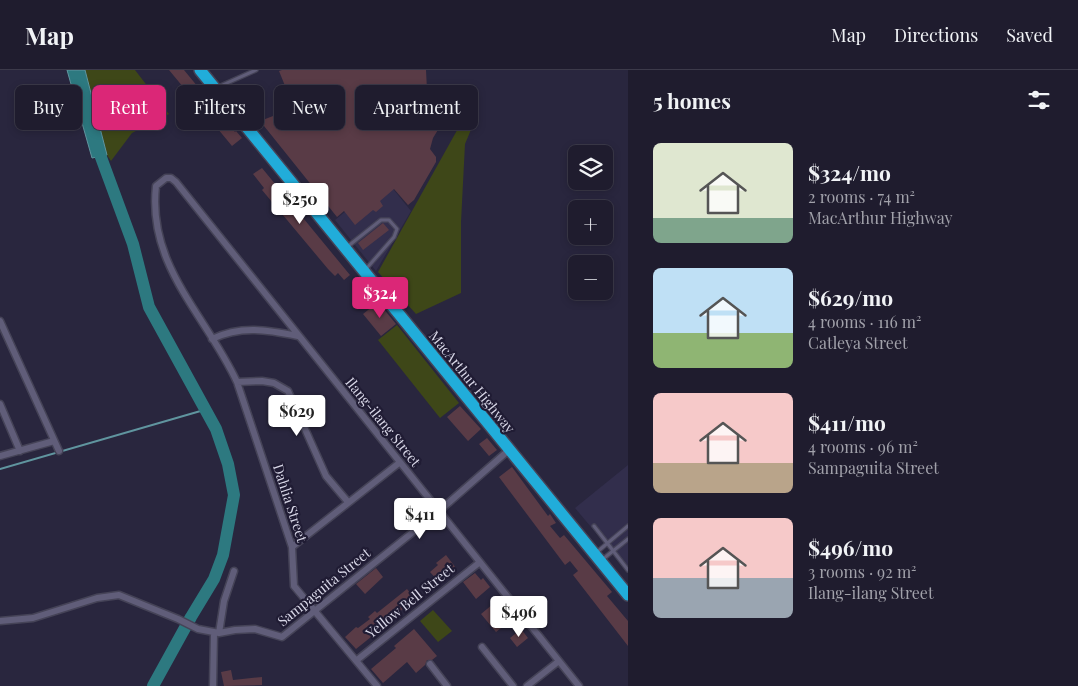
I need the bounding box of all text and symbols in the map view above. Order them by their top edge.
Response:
text: Map [25,19,74,51]
text: Map [831,23,866,47]
text: Directions [894,23,978,47]
text: Saved [1006,23,1053,47]
chip: Buy [15,85,82,130]
chip: Rent [92,85,166,130]
chip: Filters [176,85,264,130]
chip: New [274,85,345,130]
chip: Apartment [355,85,478,130]
text: 5 homes [653,86,731,114]
icon: filters [1025,86,1053,114]
map controls [568,145,613,300]
button: layers [568,145,613,190]
text: $324/mo [808,158,891,186]
icon: home [693,163,753,223]
pin: $250 [270,182,330,225]
text: 2 rooms · 74 m² [808,186,915,207]
text: $250 [282,188,318,209]
button: + [568,200,613,245]
text: MacArthur Highway [808,207,953,228]
button: − [568,255,613,300]
pin: $324 [350,276,410,319]
text: $324 [363,282,397,303]
text: $629/mo [808,283,893,311]
icon: home [693,288,753,348]
text: 4 rooms · 116 m² [808,311,922,332]
street label: MacArthur Highway [425,327,520,437]
text: Catleya Street [808,332,908,353]
street label: Ilang-ilang Street [341,373,426,471]
pin: $629 [267,394,327,437]
text: $629 [279,400,315,421]
text: $411/mo [808,408,886,436]
icon: home [693,413,753,473]
text: 4 rooms · 96 m² [808,436,918,457]
text: Sampaguita Street [808,457,939,478]
street label: Dahlia Street [269,461,312,545]
pin: $411 [390,498,450,540]
text: $411 [405,503,435,524]
text: $496/mo [808,533,893,561]
icon: home [693,538,753,598]
street label: Sampaguita Street [273,543,375,630]
street label: Yellow Bell Street [361,558,459,643]
text: 3 rooms · 92 m² [808,561,917,582]
text: Ilang-ilang Street [808,582,934,603]
pin: $496 [489,596,549,638]
text: $496 [501,601,537,622]

